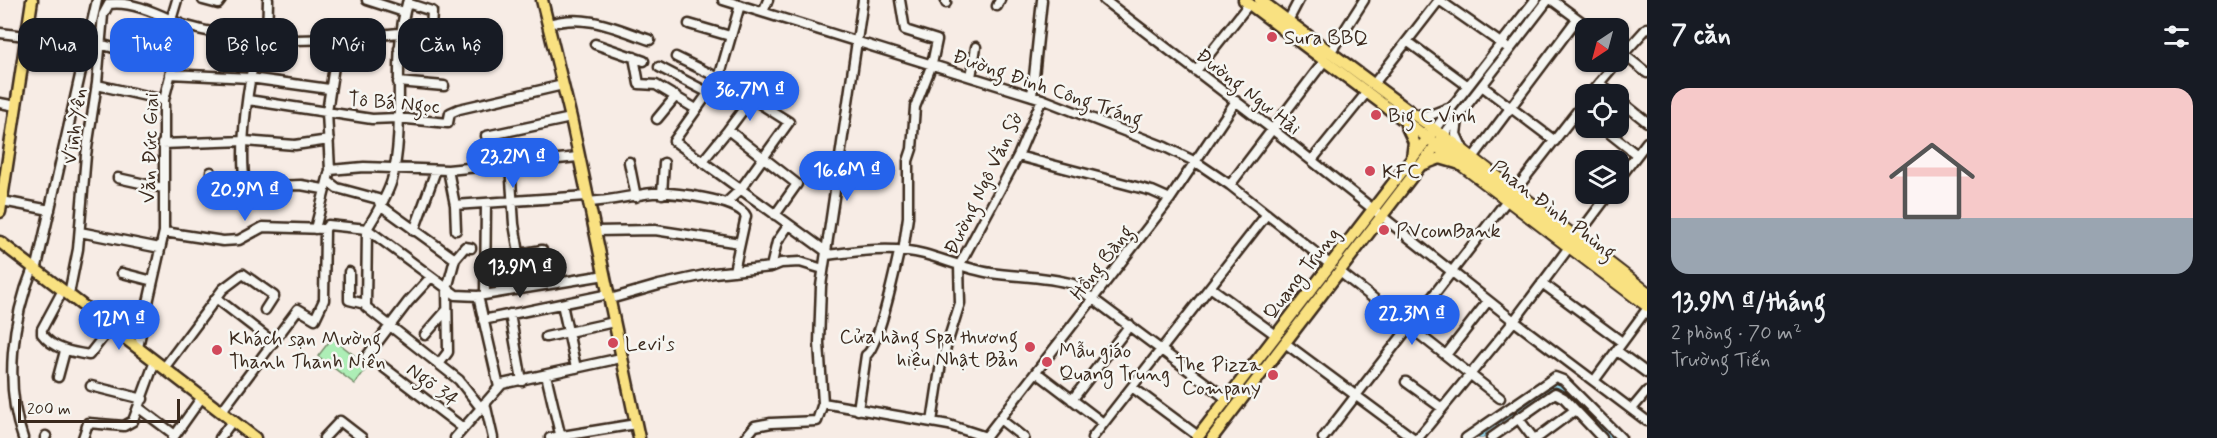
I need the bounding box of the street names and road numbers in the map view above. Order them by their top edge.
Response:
street label: Đường Ngư Hải [1189,42,1306,143]
street label: Đường Đinh Công Tráng [948,43,1146,135]
street label: Vĩnh Yên [57,86,94,166]
street label: Tô Bá Ngọc [347,86,441,123]
street label: Văn Đức Giai [135,92,166,204]
street label: Đường Ngô Văn Sở [938,108,1032,260]
street label: Phan Đình Phùng [1484,154,1621,268]
street label: Hồng Bàng [1064,220,1142,307]
street label: Quang Trung [1257,222,1348,327]
street label: Ngõ 34 [399,357,464,415]

